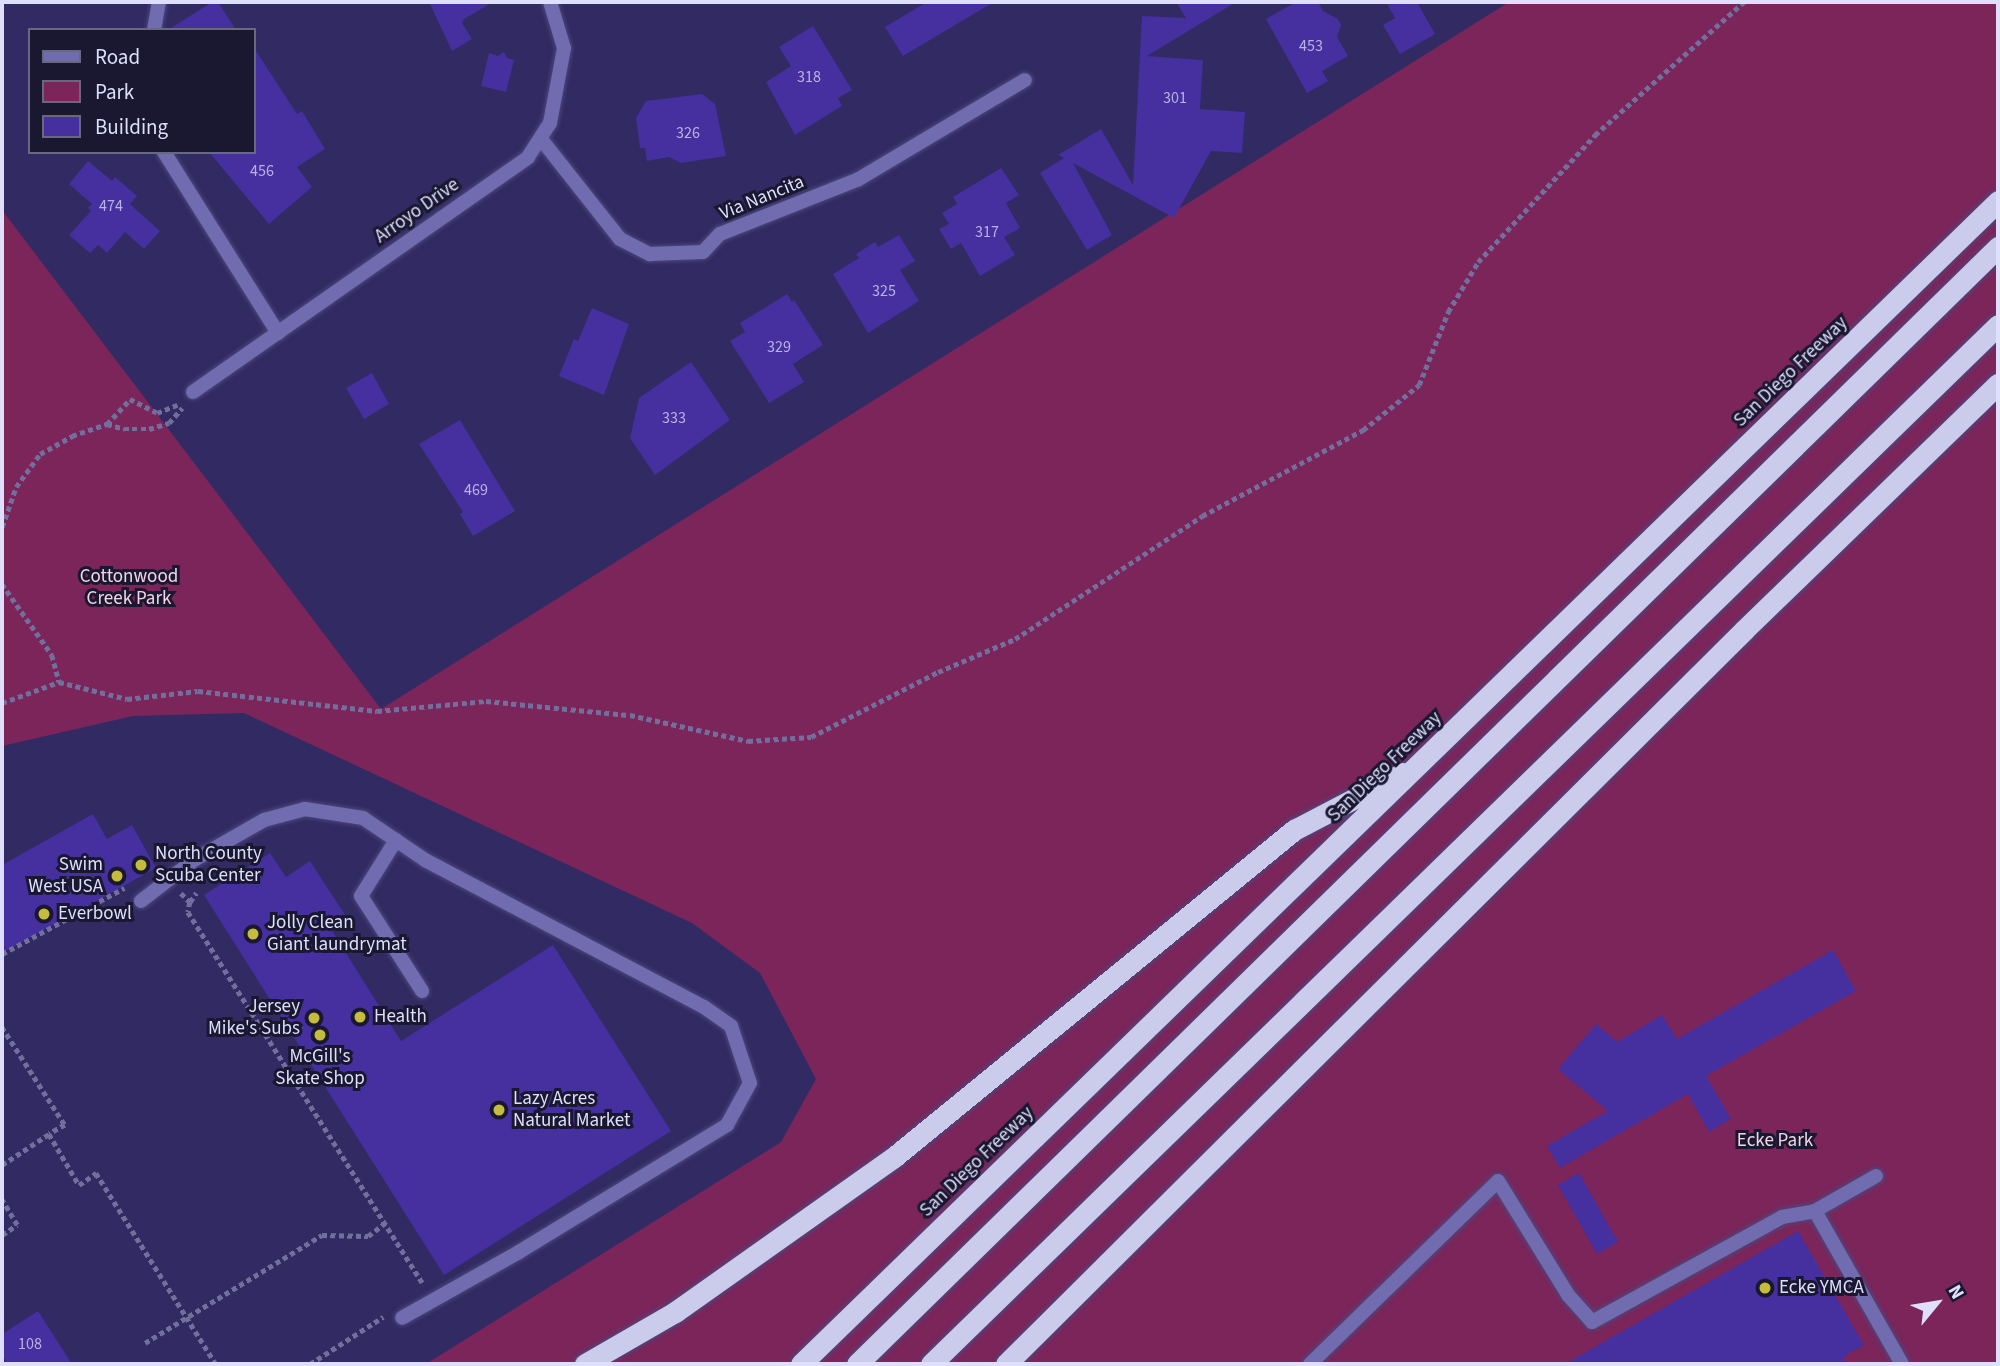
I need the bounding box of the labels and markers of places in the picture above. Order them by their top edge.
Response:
place label: North County Scuba Center [155,843,262,887]
place label: Swim West USA [28,854,103,898]
marker: North County Scuba Center [133,857,149,873]
marker: Swim West USA [109,868,125,884]
place label: Everbowl [58,903,132,925]
marker: Everbowl [36,906,52,922]
place label: Jolly Clean Giant laundrymat [267,912,407,956]
marker: Jolly Clean Giant laundrymat [245,926,261,942]
place label: Jersey Mike's Subs [208,996,300,1040]
place label: Health [374,1006,427,1028]
marker: Health [352,1009,368,1025]
marker: Jersey Mike's Subs [306,1010,322,1026]
marker: McGill's Skate Shop [312,1027,328,1043]
place label: McGill's Skate Shop [275,1046,365,1090]
place label: Lazy Acres Natural Market [513,1088,630,1132]
marker: Lazy Acres Natural Market [491,1102,507,1118]
place label: Ecke YMCA [1779,1277,1864,1299]
marker: Ecke YMCA [1757,1280,1773,1296]

